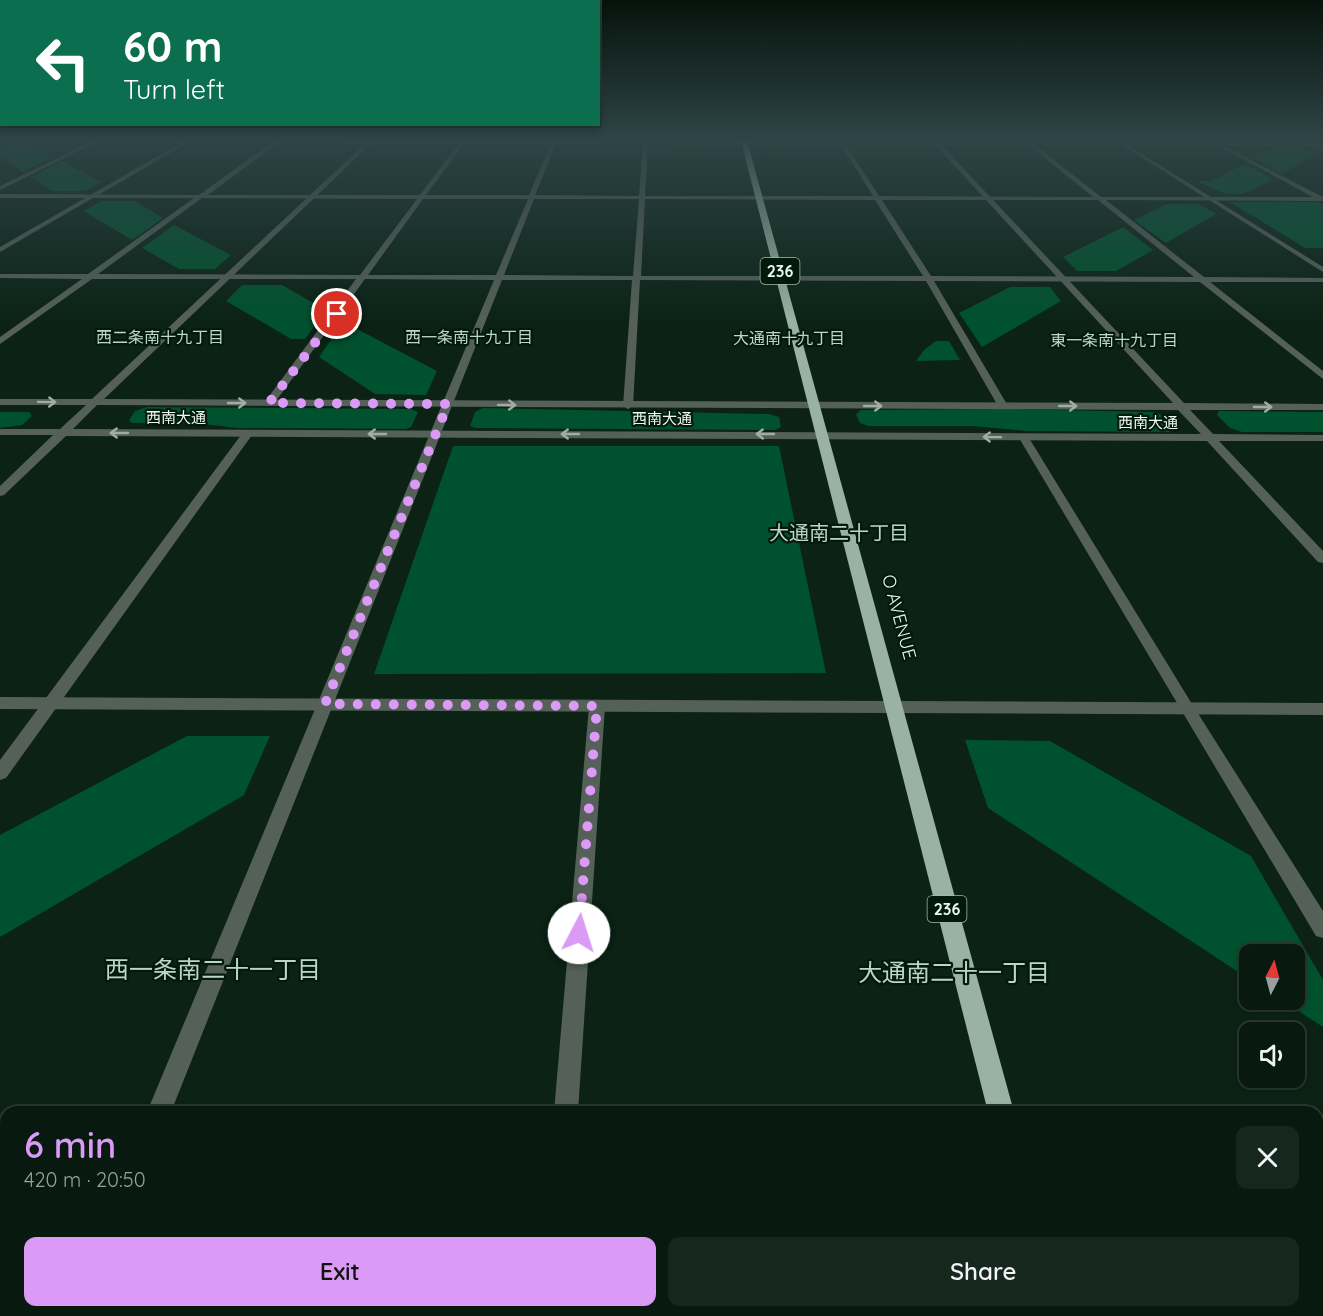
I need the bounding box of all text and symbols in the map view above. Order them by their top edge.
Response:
text: 60 m [123,20,223,73]
icon: left [24,24,102,102]
text: Turn left [123,72,225,106]
road number: 236 [760,258,800,284]
pin [311,288,362,339]
icon: arrive [320,297,353,330]
district label: 西二条南十九丁目 [96,327,224,347]
district label: 西一条南十九丁目 [405,327,533,347]
district label: 大通南十九丁目 [733,328,845,348]
district label: 東一条南十九丁目 [1050,330,1178,350]
one-way arrow [37,396,57,408]
one-way arrow [227,397,247,409]
one-way arrow [496,399,516,411]
one-way arrow [863,400,883,412]
one-way arrow [1058,400,1078,412]
one-way arrow [1253,401,1273,413]
street label: 西南大通 [146,408,206,427]
street label: 西南大通 [632,409,692,428]
street label: 西南大通 [1118,413,1178,432]
one-way arrow [110,427,130,438]
one-way arrow [368,428,388,440]
one-way arrow [560,428,580,440]
one-way arrow [755,428,775,440]
one-way arrow [982,431,1002,443]
district label: 大通南二十丁目 [769,520,909,545]
street label: O AVENUE [877,572,922,662]
road number: 236 [928,896,966,922]
position arrow [547,901,611,965]
north arrow [1239,944,1305,1010]
map controls [1239,944,1305,1088]
district label: 西一条南二十一丁目 [105,954,321,984]
district label: 大通南二十一丁目 [858,957,1050,987]
button: sound [1239,1022,1305,1088]
text: 6 min [24,1122,116,1167]
button: close [1236,1126,1299,1189]
text: 420 m · 20:50 [24,1167,146,1192]
button: Exit [24,1237,656,1306]
button: Share [668,1237,1299,1306]

